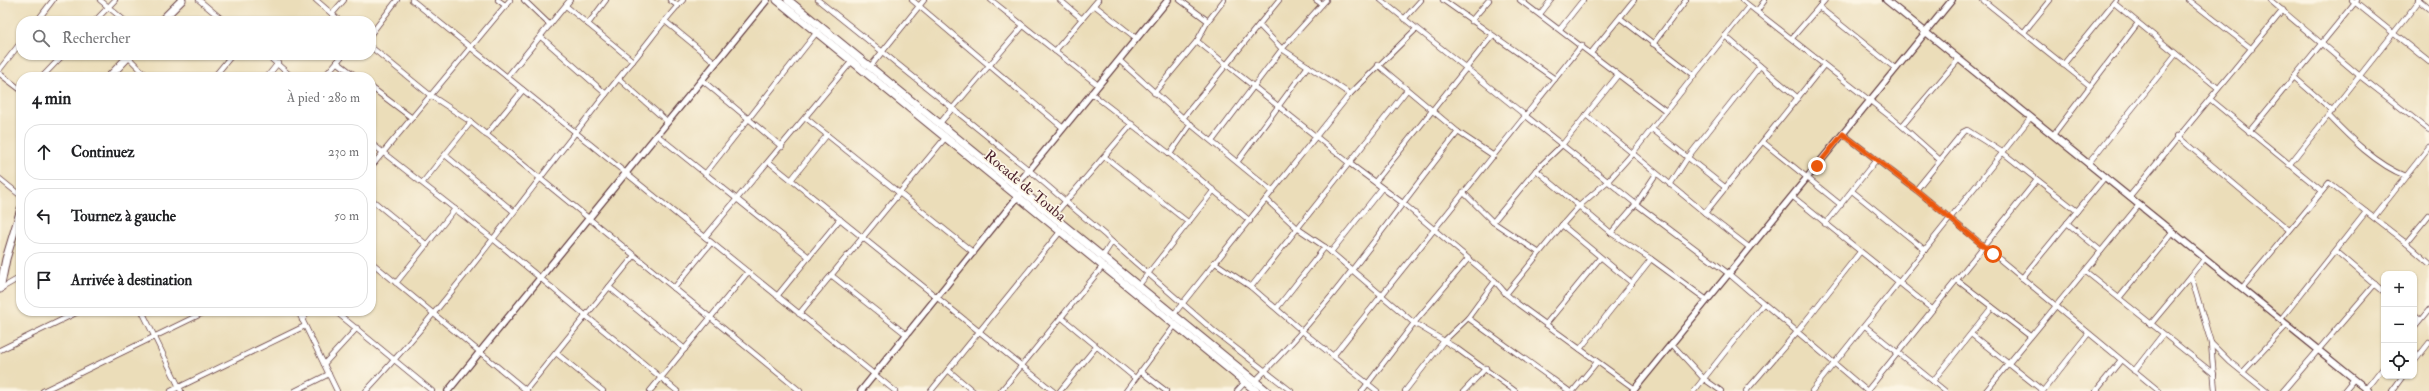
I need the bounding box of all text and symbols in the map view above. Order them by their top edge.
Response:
search box [16,16,376,60]
icon: search [30,27,52,49]
text: Rechercher [62,29,130,48]
text: 4 min [32,88,71,109]
text: À pied · 280 m [287,90,360,106]
icon: ahead [33,141,55,163]
text: Continuez [71,143,135,162]
text: 230 m [328,144,359,160]
street label: Rocade de Touba [980,146,1071,226]
route end [1808,157,1826,175]
icon: left [33,205,55,227]
text: Tournez à gauche [71,207,176,226]
text: 50 m [334,208,359,224]
route start [1984,245,2002,263]
icon: arrive [33,269,55,291]
text: Arrivée à destination [71,271,192,290]
map controls [2381,271,2417,379]
button: + [2381,271,2417,307]
button: − [2381,307,2417,343]
button: locate [2381,343,2417,379]

